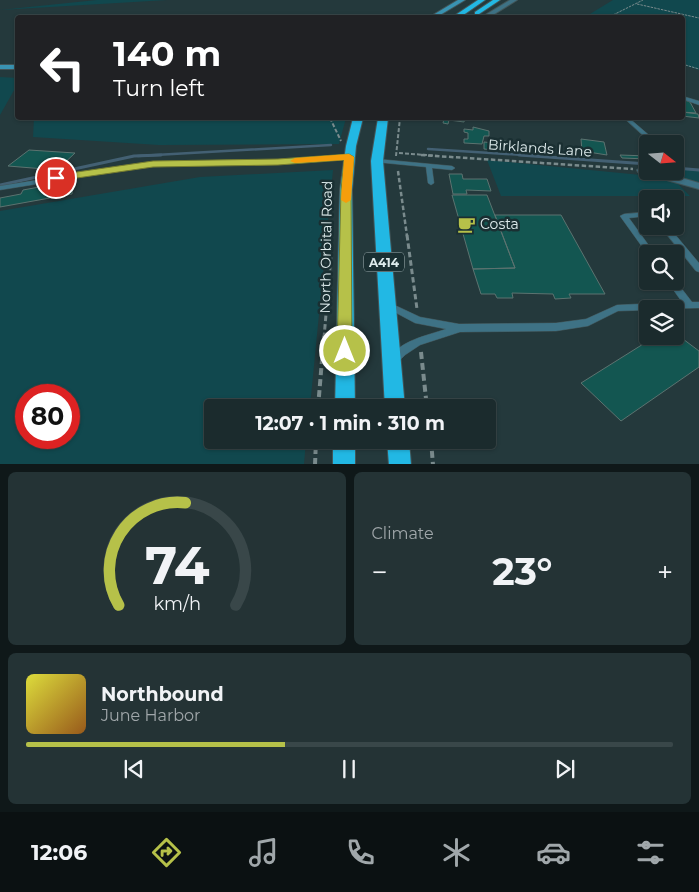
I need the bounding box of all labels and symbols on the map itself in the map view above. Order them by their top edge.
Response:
street label: Birklands Lane [487,135,593,161]
north arrow [639,135,684,180]
pin [35,157,77,199]
street label: North Orbital Road [316,180,336,314]
cafe icon: Costa [456,214,476,234]
place label: Costa [480,215,519,233]
road number: A414 [364,252,404,272]
position arrow [318,324,370,376]
speed limit sign: 80 [15,384,80,449]

